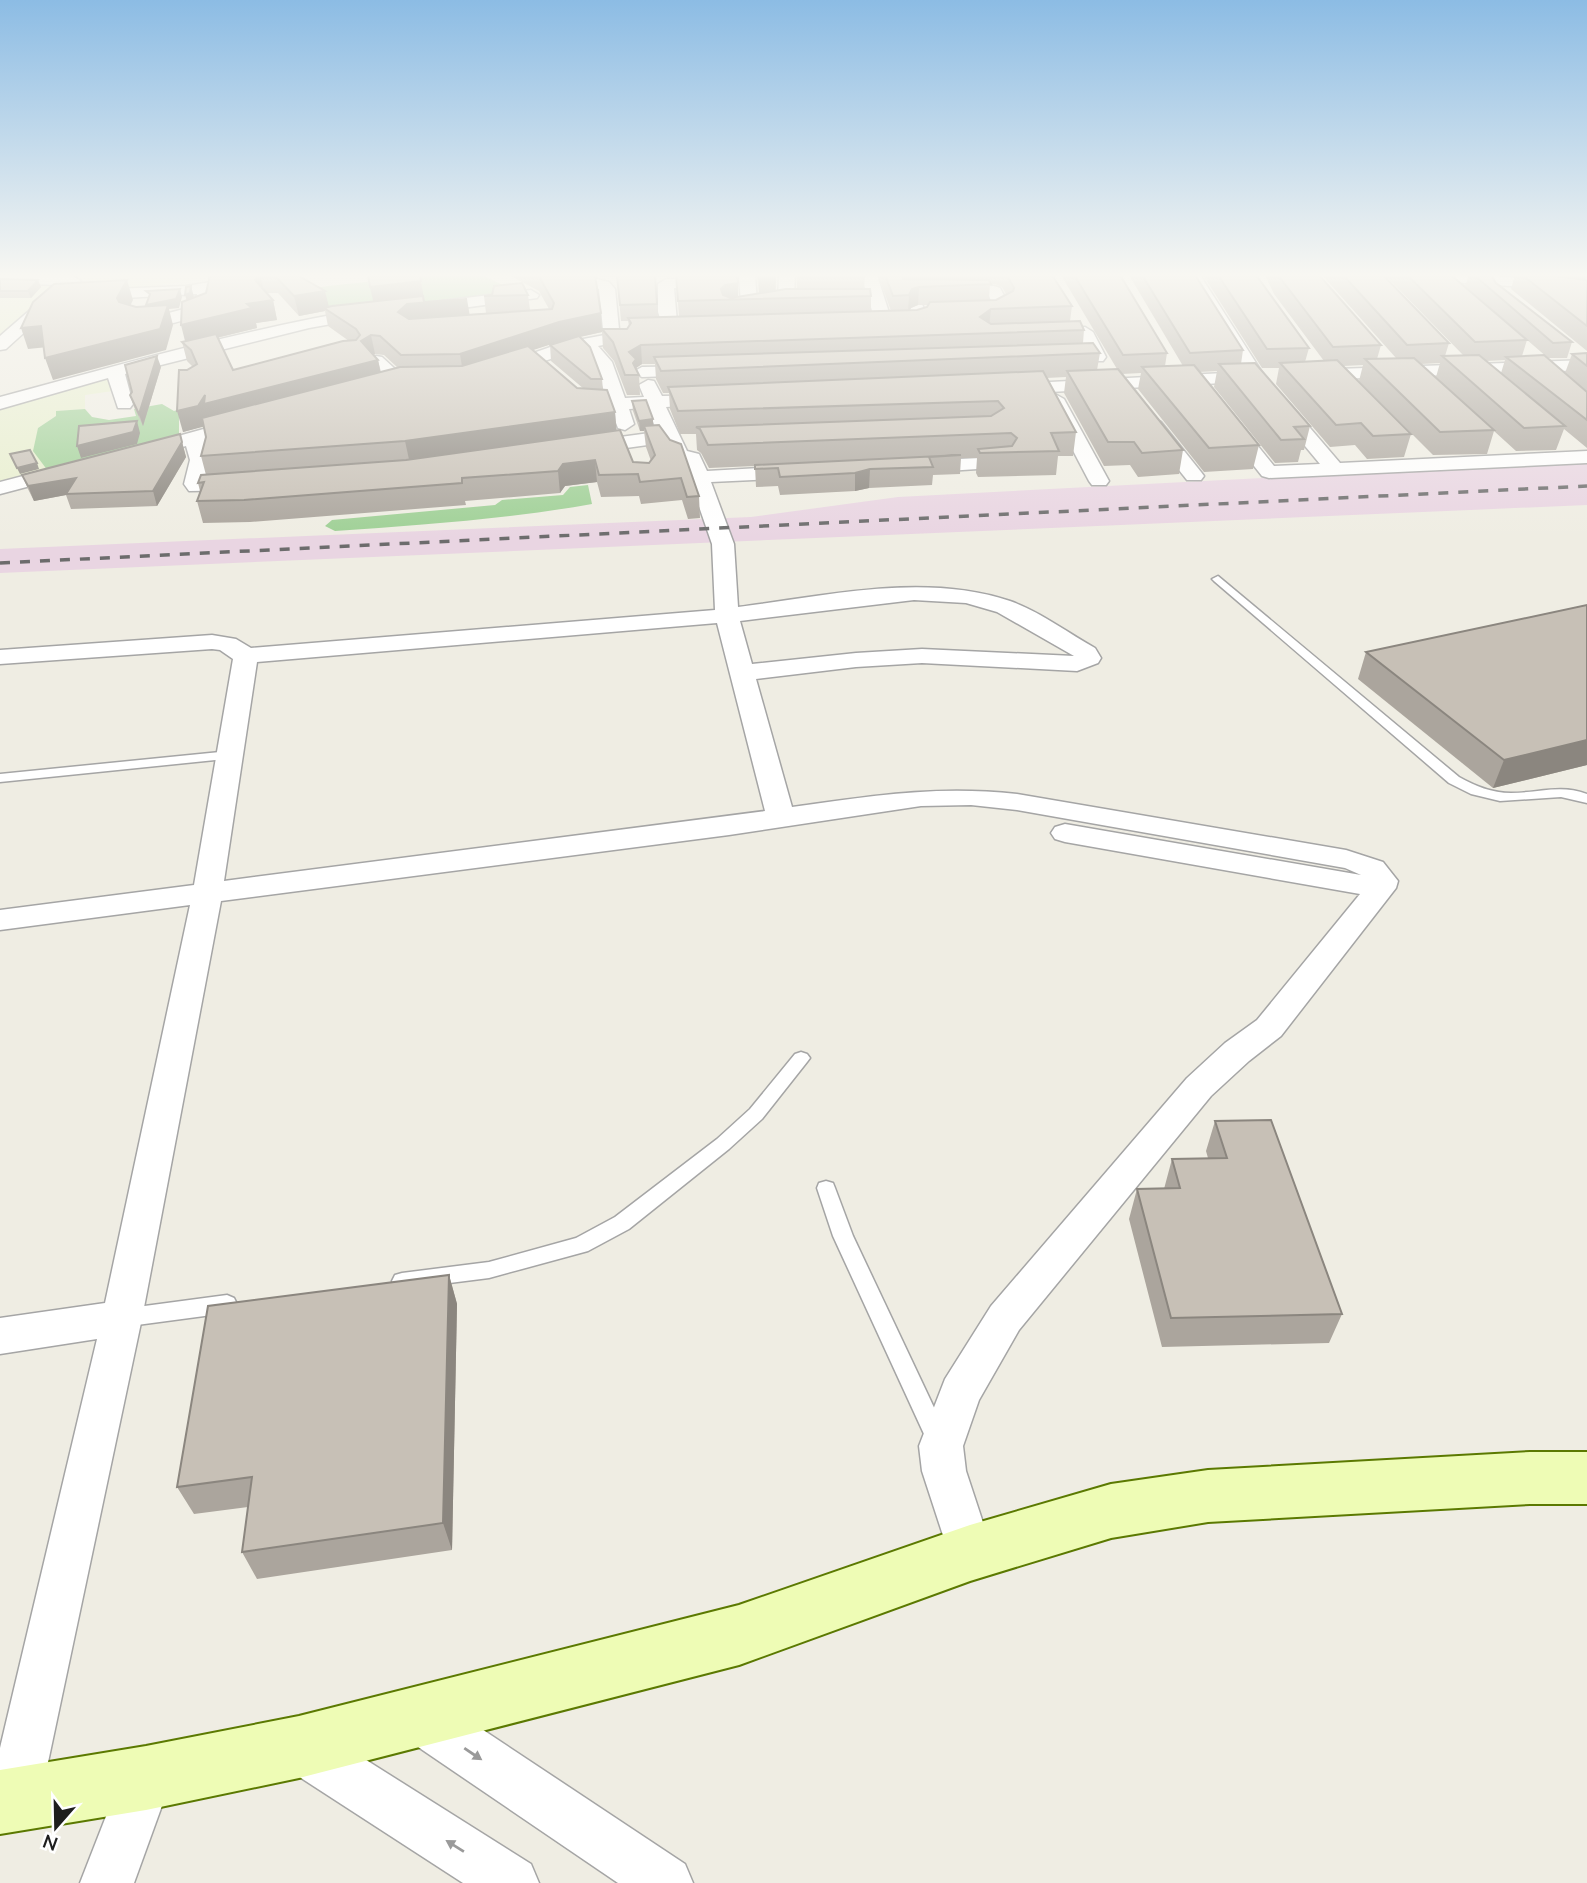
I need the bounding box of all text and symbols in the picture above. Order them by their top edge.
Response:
one-way arrow [464,1747,482,1761]
north arrow [21,1792,91,1862]
text: N [39,1827,62,1857]
one-way arrow [445,1840,464,1853]

